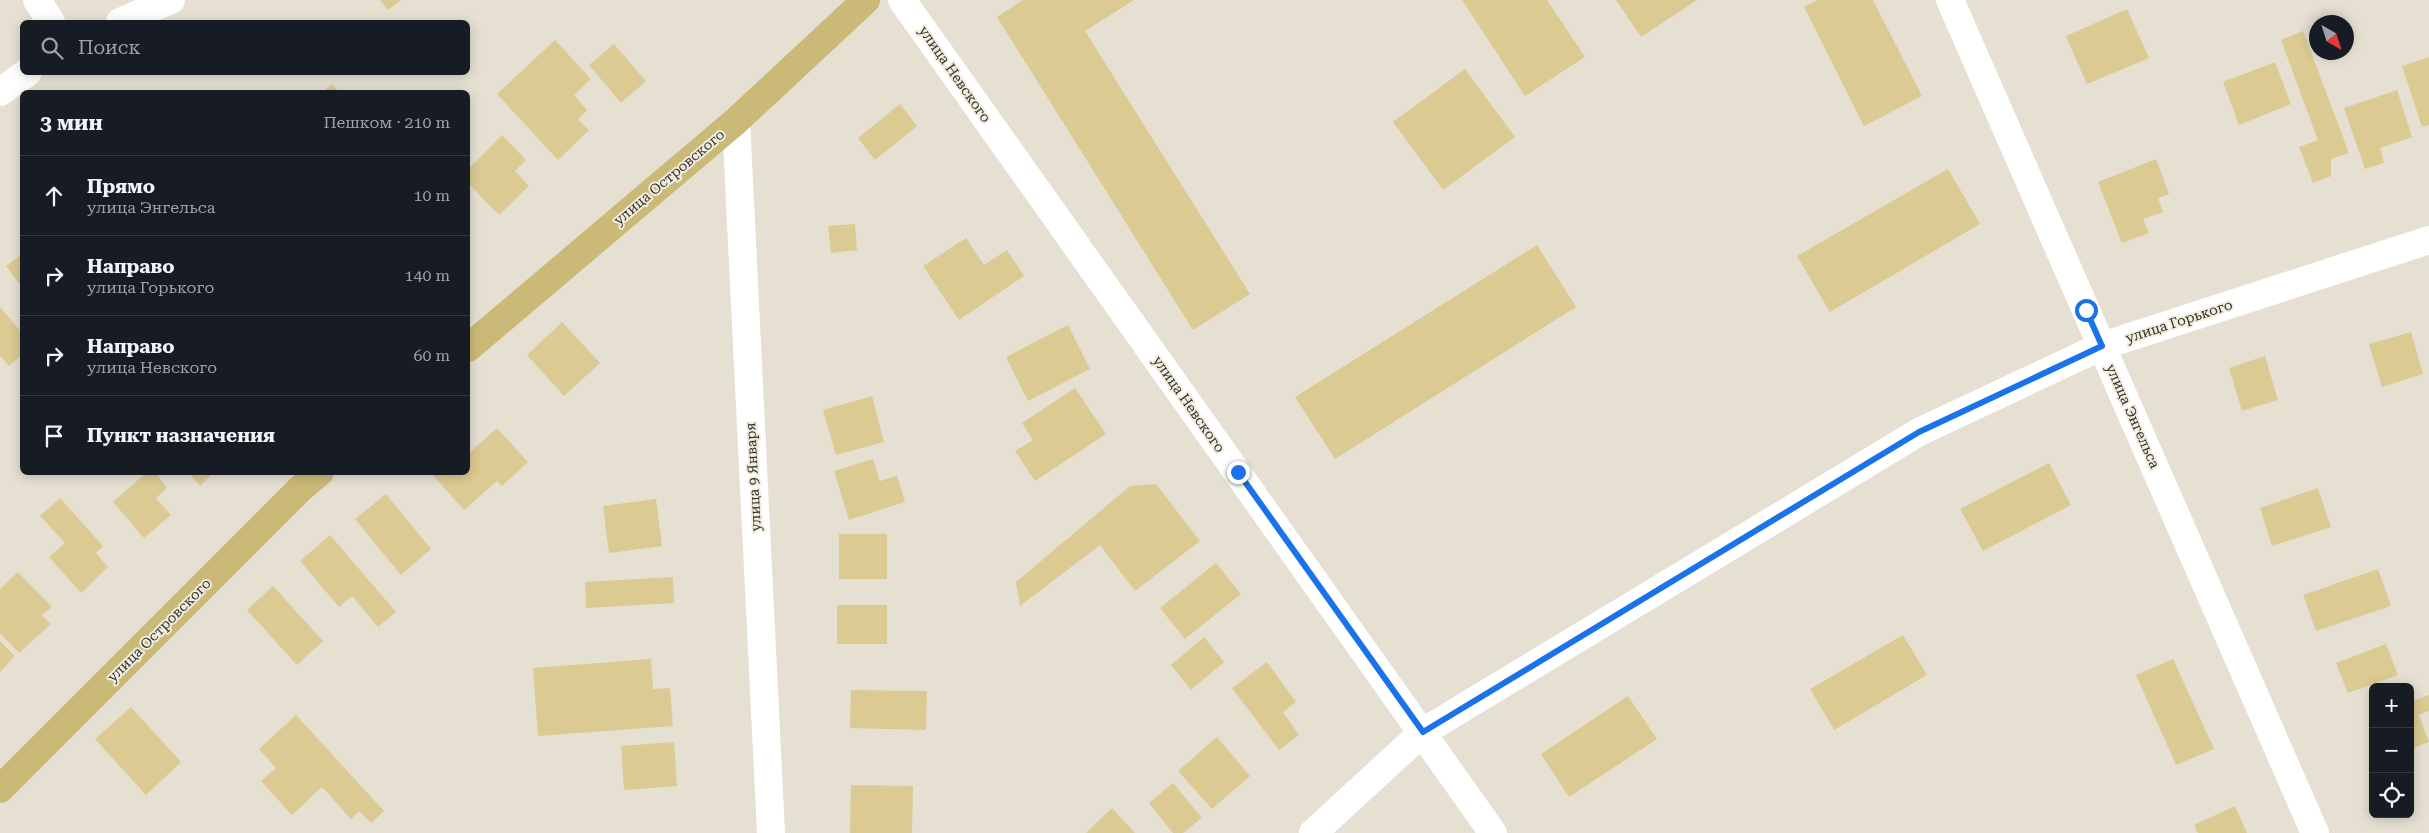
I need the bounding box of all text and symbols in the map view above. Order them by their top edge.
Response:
north arrow [2309,15,2354,60]
search box [20,20,470,75]
street label: улица Невского [916,23,994,125]
icon: search [38,34,66,62]
text: Поиск [78,36,141,59]
text: 3 мин [40,111,103,135]
text: Пешком · 210 m [323,113,450,132]
street label: улица Островского [610,126,728,228]
text: Прямо [87,175,155,198]
icon: ahead [40,182,68,210]
text: 10 m [413,186,450,205]
text: улица Энгельса [87,198,215,217]
text: Направо [87,255,174,278]
icon: right [40,262,68,290]
text: 140 m [404,266,450,285]
text: улица Горького [87,278,214,297]
street label: улица Горького [2124,296,2234,346]
route start [2075,299,2098,322]
text: Направо [87,335,174,358]
icon: right [40,342,68,370]
text: 60 m [413,346,450,365]
street label: улица Невского [1150,353,1228,455]
text: улица Невского [87,358,217,377]
street label: улица Энгельса [2103,361,2163,471]
icon: arrive [40,422,68,450]
street label: улица 9 Января [742,422,764,532]
text: Пункт назначения [87,424,275,447]
route end [1227,461,1250,484]
street label: улица Островского [104,575,214,685]
map controls [2369,683,2414,818]
button: + [2369,683,2414,728]
button: − [2369,728,2414,773]
button: locate [2369,773,2414,818]

